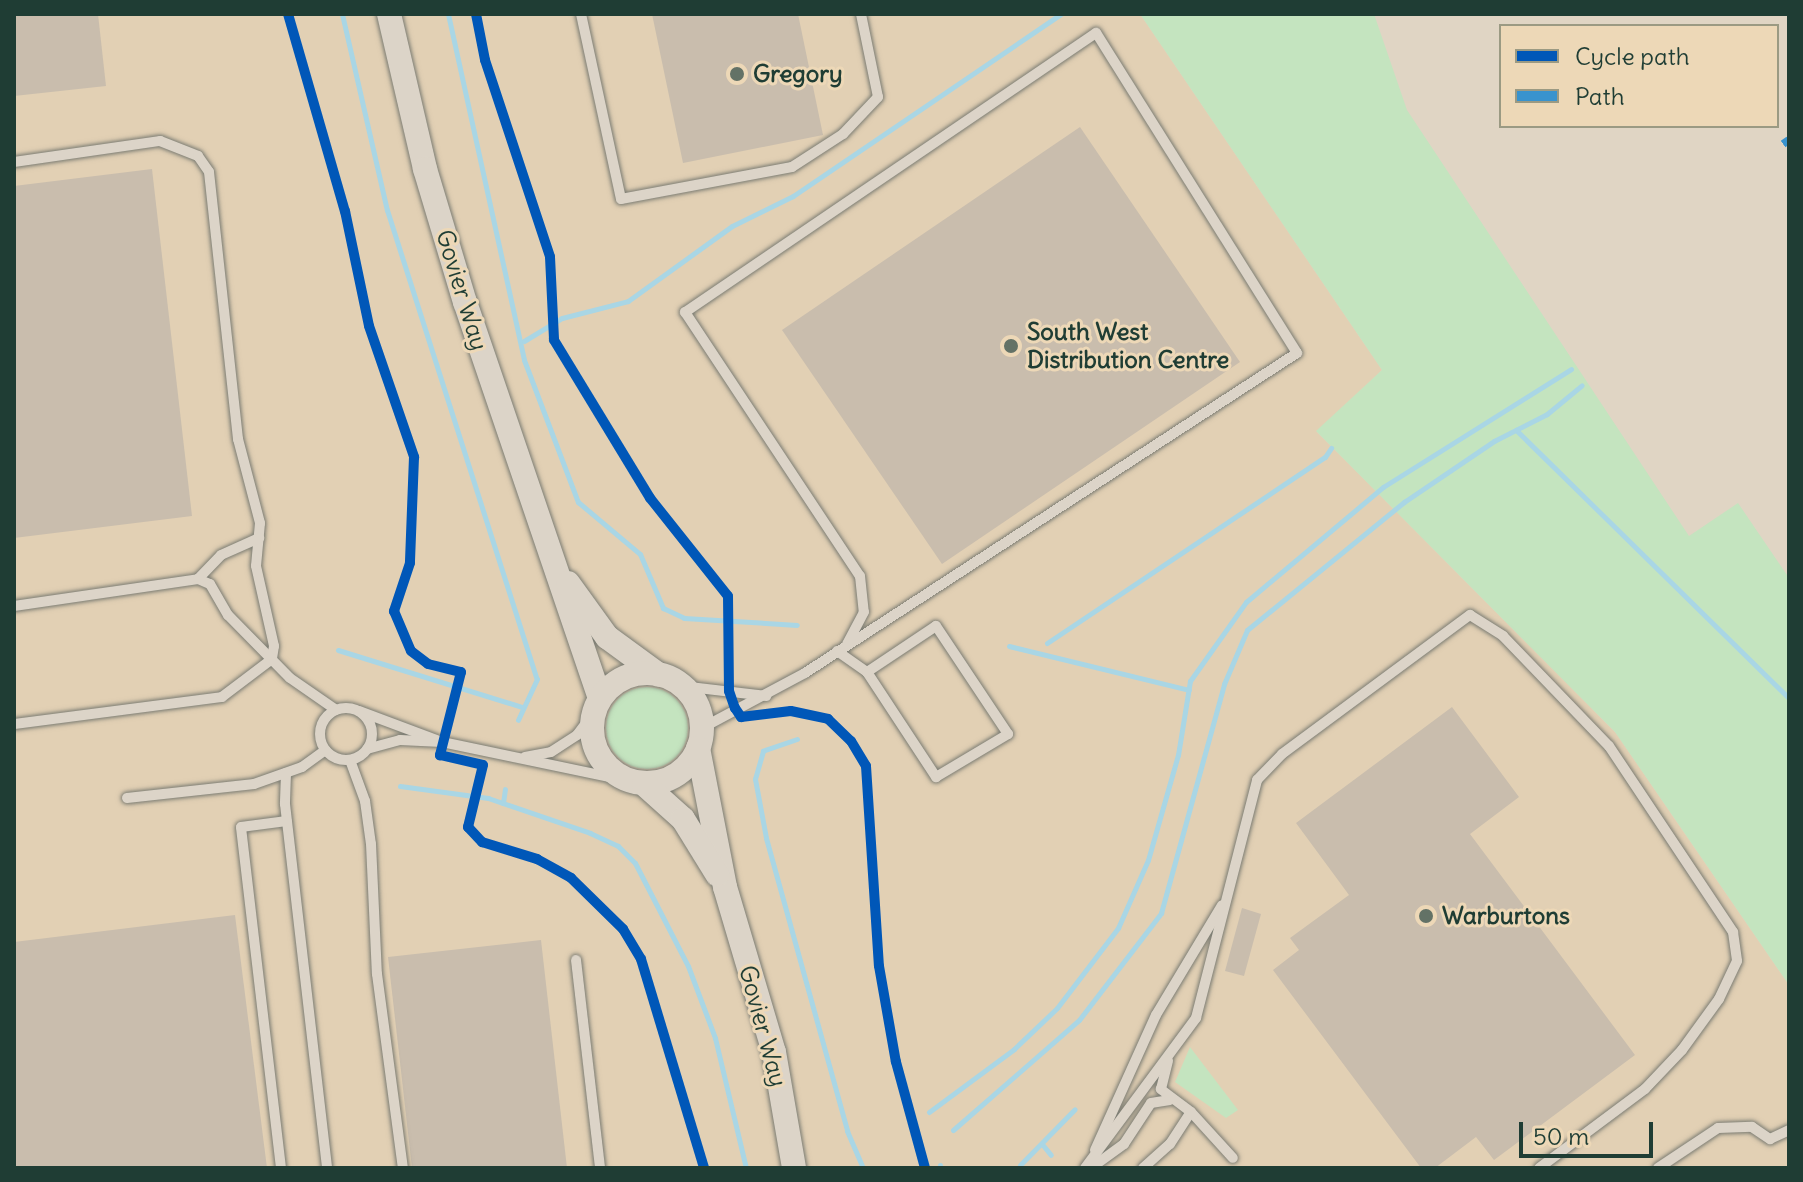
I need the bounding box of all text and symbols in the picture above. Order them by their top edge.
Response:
legend [1499,24,1779,128]
text: Cycle path [1575,41,1690,71]
place label: Gregory [753,60,843,88]
marker: Gregory [728,65,746,83]
text: Path [1575,81,1625,111]
street label: Govier Way [430,226,494,354]
place label: South West Distribution Centre [1027,318,1229,374]
marker: South West Distribution Centre [1002,337,1020,355]
place label: Warburtons [1442,902,1570,930]
marker: Warburtons [1417,907,1435,925]
street label: Govier Way [733,962,793,1090]
scale bar [1523,1106,1657,1156]
text: 50 m [1533,1121,1589,1151]

